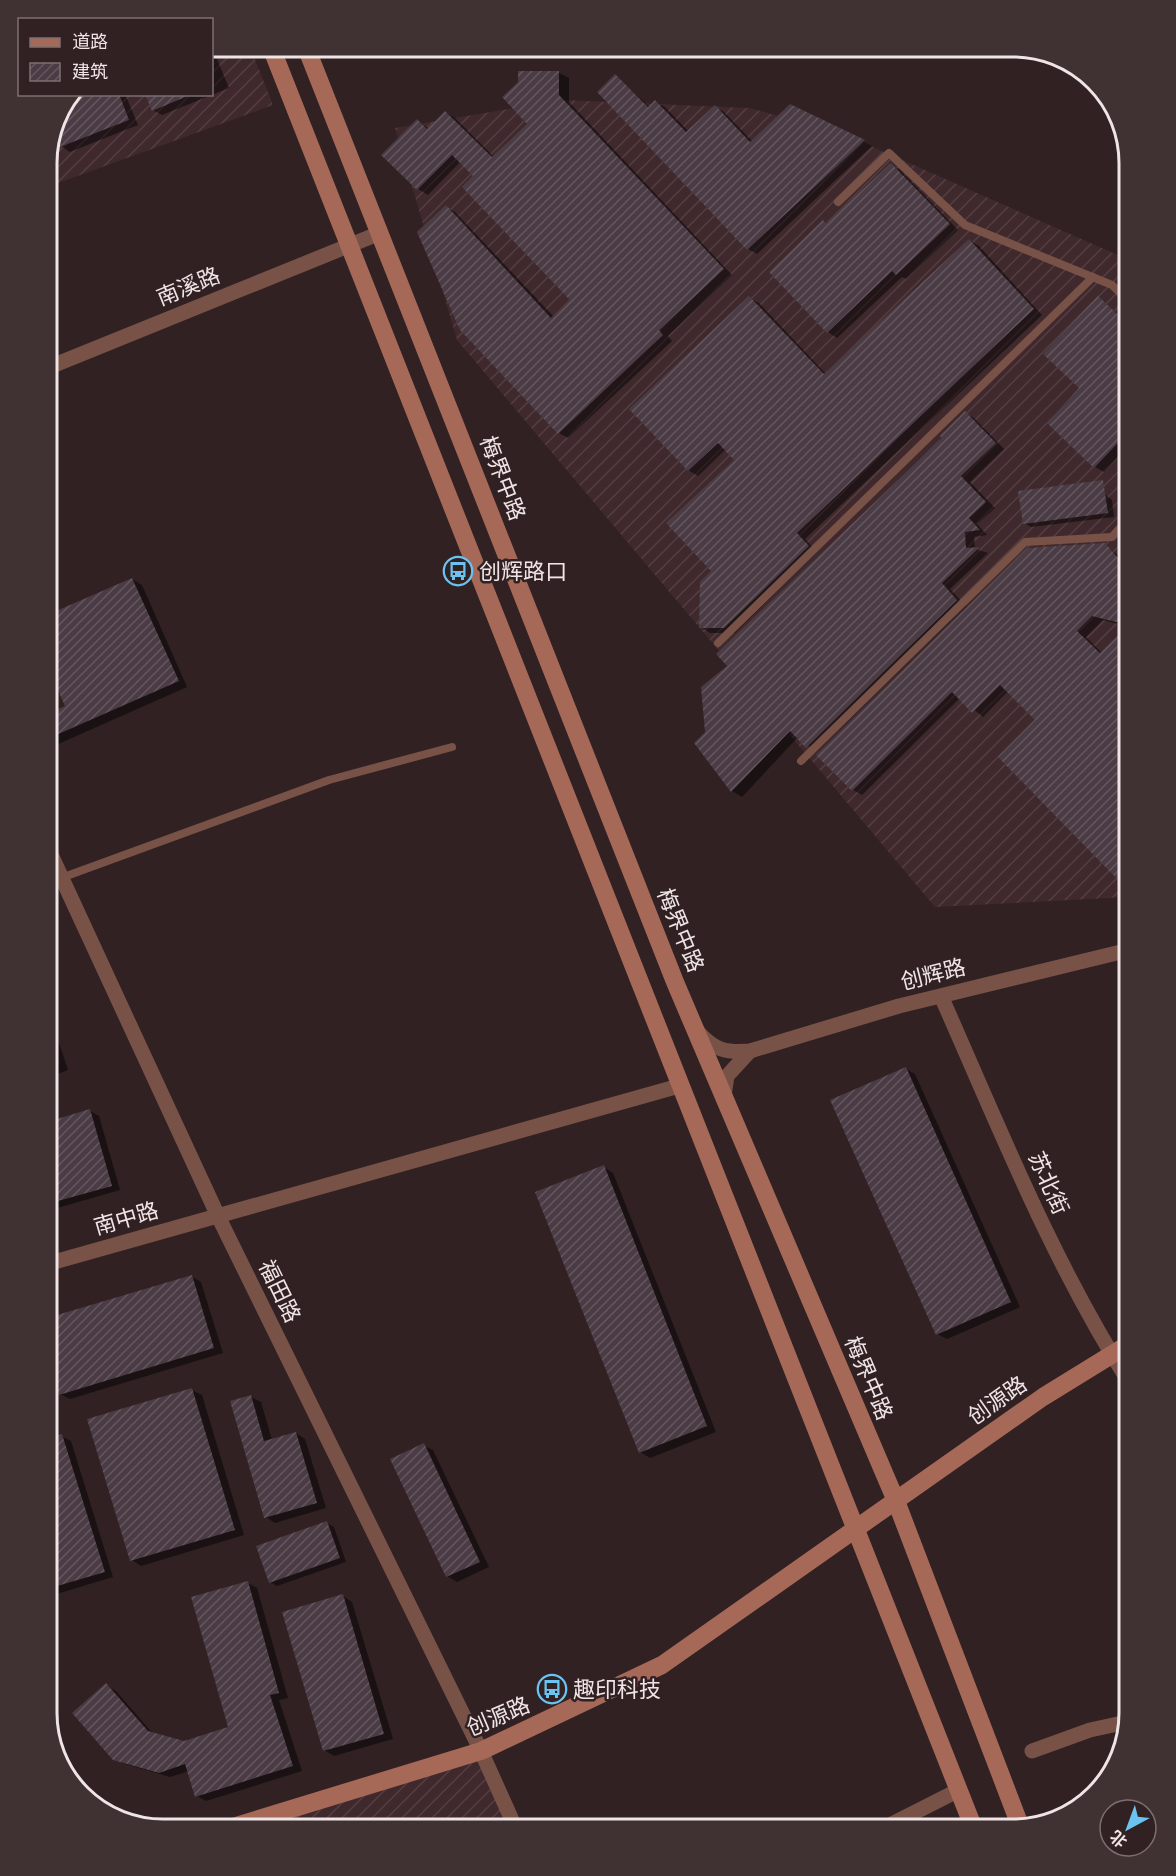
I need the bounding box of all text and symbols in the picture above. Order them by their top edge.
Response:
legend [18,18,213,96]
text: 道路 [72,31,108,53]
text: 建筑 [72,61,108,83]
street label: 南溪路 [153,262,224,311]
street label: 梅界中路 [474,432,531,524]
bus stop icon: 创辉路口 [442,555,474,587]
place label: 创辉路口 [479,558,567,585]
street label: 梅界中路 [652,884,710,976]
street label: 创辉路 [898,953,968,996]
street label: 苏北街 [1023,1148,1074,1219]
street label: 南中路 [91,1196,162,1241]
street label: 福田路 [253,1256,306,1327]
street label: 梅界中路 [839,1332,898,1424]
street label: 创源路 [963,1370,1032,1430]
bus stop icon: 趣印科技 [536,1673,568,1705]
place label: 趣印科技 [573,1676,661,1703]
street label: 创源路 [463,1691,534,1742]
north arrow [1098,1798,1158,1858]
text: 北 [1106,1827,1131,1851]

